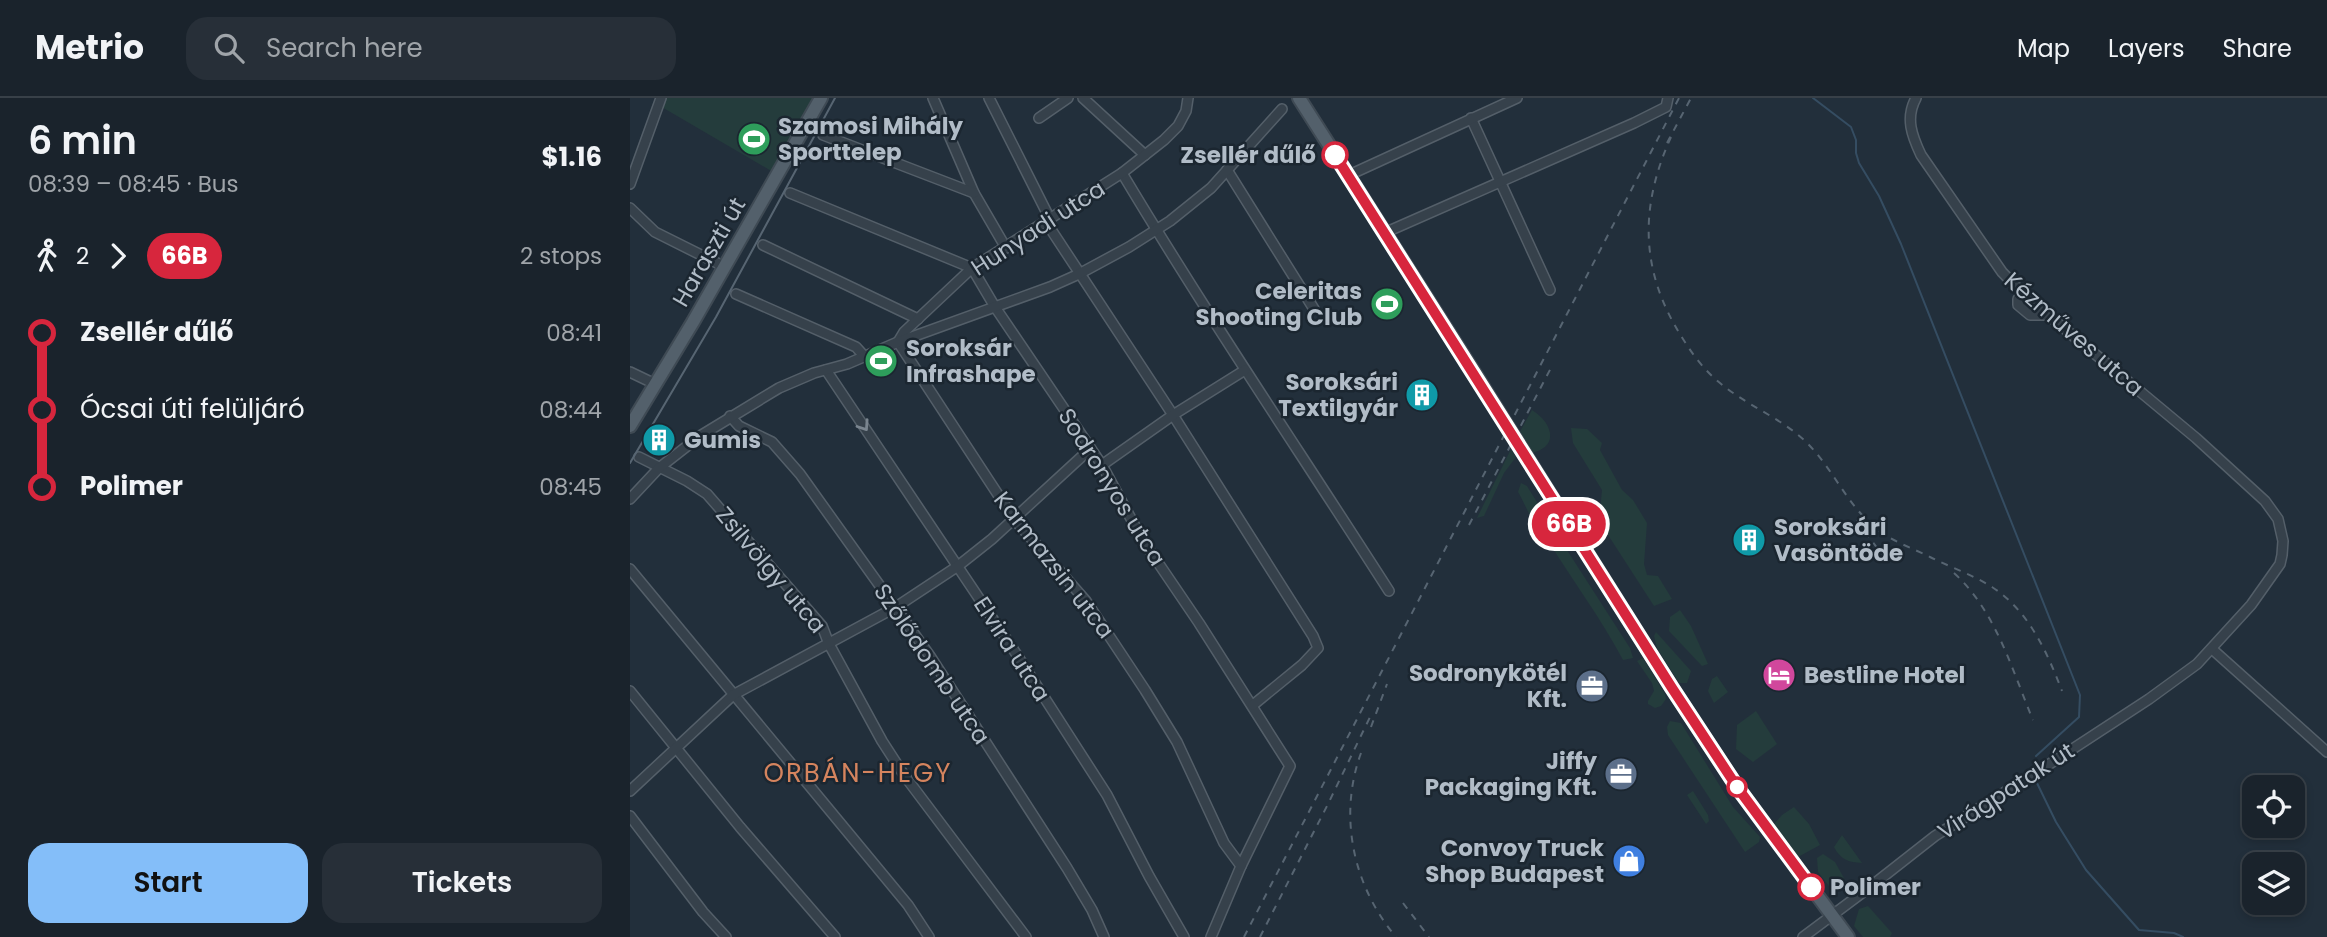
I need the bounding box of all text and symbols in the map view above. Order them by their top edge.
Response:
search box [186,17,676,80]
text: Metrio [35,24,144,71]
icon: search [210,29,248,67]
text: Search here [266,30,423,66]
text: Map [2017,32,2070,65]
text: Layers [2108,32,2184,65]
text: Share [2222,32,2292,65]
place label: Szamosi Mihály Sporttelep [778,110,963,168]
text: 6 min [28,114,137,167]
sports icon: Szamosi Mihály Sporttelep [735,120,773,158]
text: $1.16 [541,139,602,175]
place label: Zsellér dűlő [1180,139,1316,171]
marker: Zsellér dűlő [1322,142,1348,168]
text: 08:39 – 08:45 · Bus [28,168,239,200]
street label: Hunyadi utca [965,173,1111,283]
street label: Haraszti út [665,191,753,313]
icon: walk [28,237,66,275]
icon: forward [99,237,137,275]
text: 66B [161,239,208,272]
text: 2 [76,240,89,272]
text: 2 stops [520,240,602,272]
street label: Kézműves utca [1998,265,2150,403]
place label: Celeritas Shooting Club [1196,275,1362,333]
sports icon: Celeritas Shooting Club [1368,285,1406,323]
text: Zsellér dűlő [80,314,233,350]
text: 08:41 [546,317,602,349]
place label: Soroksár Infrashape [906,332,1036,390]
sports icon: Soroksár Infrashape [862,342,900,380]
place label: Soroksári Textilgyár [1278,366,1398,424]
building icon: Soroksári Textilgyár [1403,376,1441,414]
text: Ócsai úti felüljáró [80,391,305,427]
text: 08:44 [539,394,602,426]
street label: Sodronyos utca [1051,402,1173,572]
one-way arrow [856,418,868,431]
building icon: Gumis [640,421,678,459]
place label: Gumis [684,424,761,456]
text: Polimer [80,468,183,504]
text: 08:45 [539,471,602,503]
street label: Karmazsin utca [986,485,1122,645]
street label: Zsilvölgy utca [709,500,833,640]
line badge: 66B [1529,501,1609,547]
text: 66B [1546,507,1592,540]
place label: Soroksári Vasöntöde [1774,511,1903,569]
building icon: Soroksári Vasöntöde [1730,521,1768,559]
street label: Szőlődomb utca [866,577,998,751]
street label: Elvira utca [966,590,1058,708]
hotel icon: Bestline Hotel [1760,656,1798,694]
place label: Sodronykötél Kft. [1409,657,1567,715]
place label: Bestline Hotel [1804,659,1965,691]
office icon: Sodronykötél Kft. [1573,667,1611,705]
street label: Virágpatak út [1931,735,2081,847]
place label: Jiffy Packaging Kft. [1425,745,1597,803]
district label: ORBÁN-HEGY [763,755,953,791]
office icon: Jiffy Packaging Kft. [1602,755,1640,793]
map controls [2242,775,2305,915]
button: locate [2242,775,2305,838]
unlabelled marker [1727,777,1747,797]
place label: Convoy Truck Shop Budapest [1425,832,1605,890]
shop icon: Convoy Truck Shop Budapest [1610,842,1648,880]
button: Start [28,843,308,923]
button: Tickets [322,843,602,923]
button: layers [2242,852,2305,915]
place label: Polimer [1830,871,1921,903]
marker: Polimer [1798,874,1824,900]

